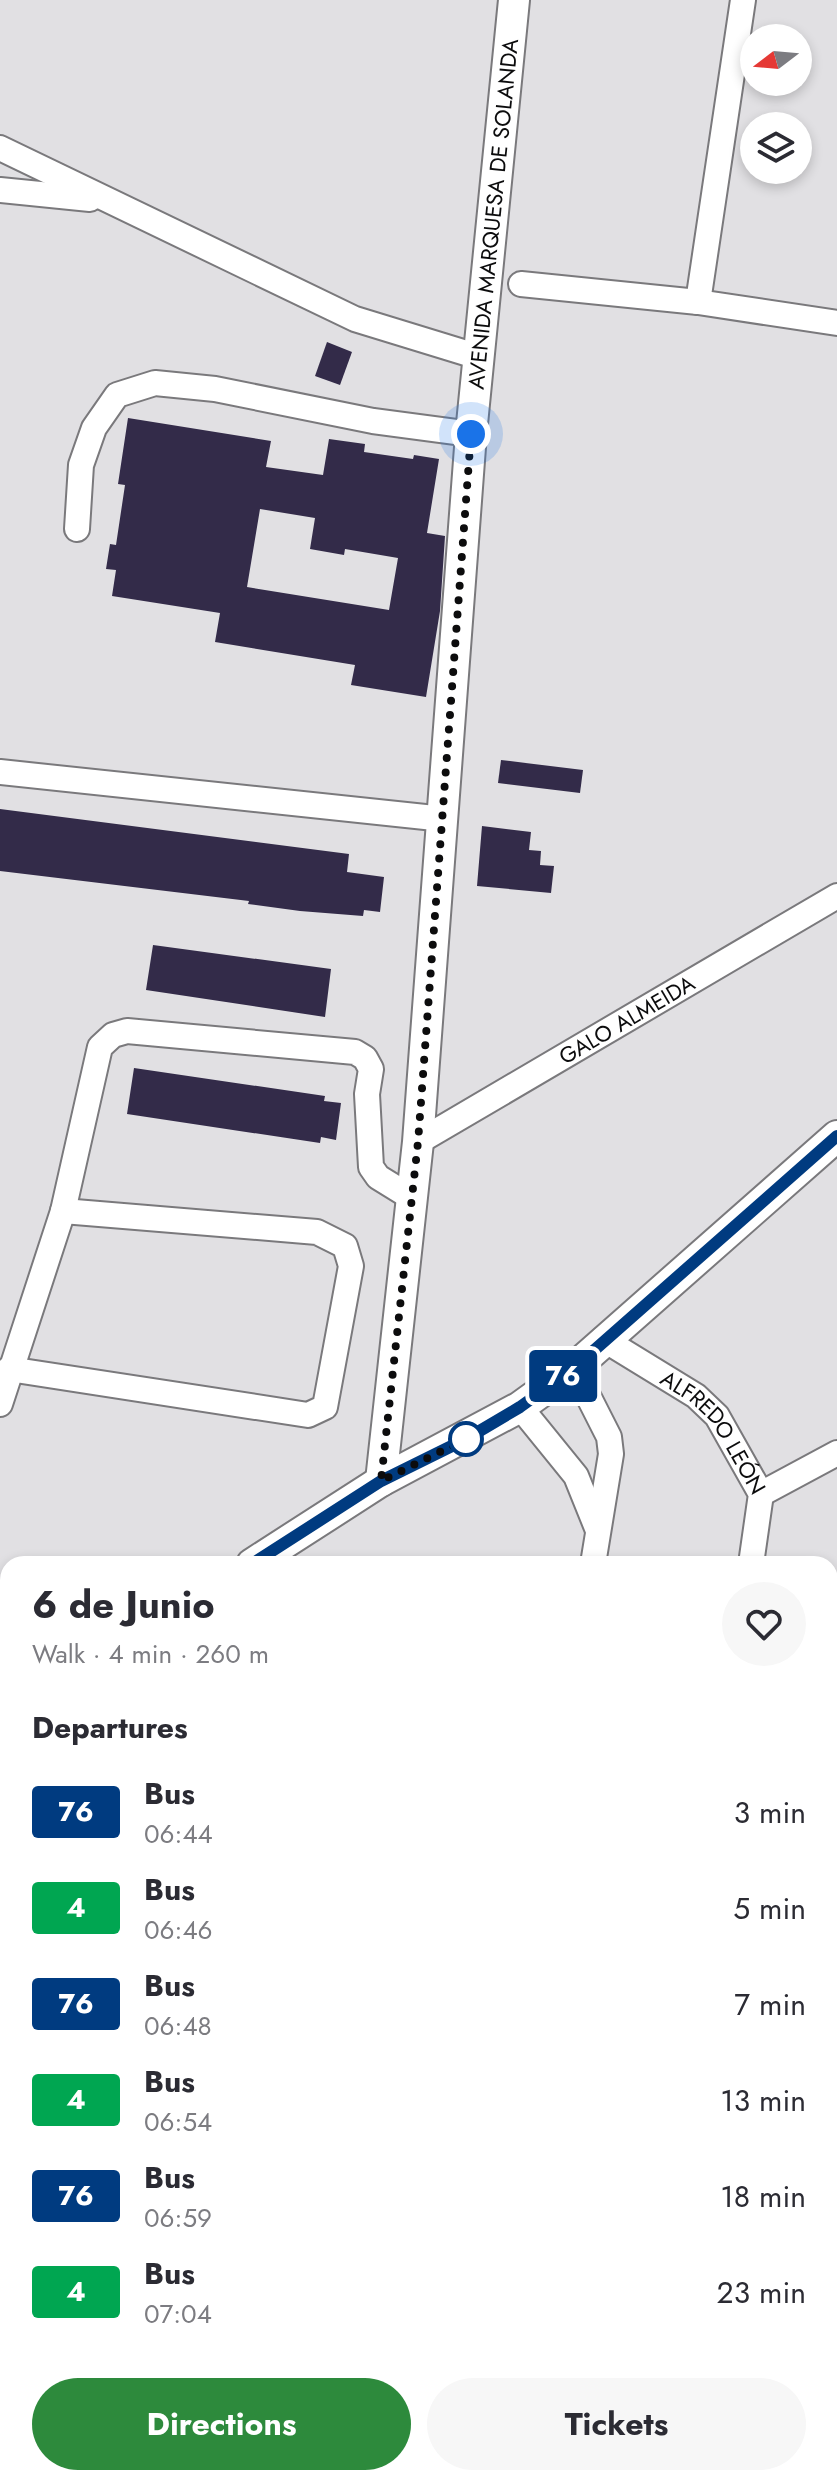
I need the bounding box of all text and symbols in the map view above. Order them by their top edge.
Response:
north arrow [740,24,812,96]
map controls [740,24,812,184]
street label: AVENIDA MARQUESA DE SOLANDA [460,37,526,391]
button: layers [740,112,812,184]
your location [451,414,491,454]
street label: GALO ALMEIDA [553,967,701,1072]
line badge: 76 [527,1350,599,1402]
text: 76 [545,1355,581,1396]
street label: ALFREDO LEÓN [655,1362,774,1500]
unlabelled marker [449,1422,483,1456]
text: 6 de Junio [32,1577,215,1632]
button: heart [722,1582,806,1666]
text: Walk · 4 min · 260 m [32,1635,269,1673]
text: Departures [32,1706,188,1749]
text: Bus [144,1772,195,1815]
text: 76 [58,1791,94,1832]
text: 3 min [734,1791,806,1834]
text: 06:44 [144,1815,213,1853]
text: Bus [144,1868,195,1911]
text: 4 [66,1887,86,1928]
text: 5 min [733,1887,806,1930]
text: 06:46 [144,1911,213,1949]
text: Bus [144,1964,195,2007]
text: 76 [58,1983,94,2024]
text: 7 min [734,1983,806,2026]
text: 06:48 [144,2007,212,2045]
text: Bus [144,2060,195,2103]
text: 4 [66,2079,86,2120]
text: 13 min [720,2079,806,2122]
text: 06:54 [144,2103,212,2141]
text: Bus [144,2156,195,2199]
text: 76 [58,2175,94,2216]
text: 18 min [720,2175,806,2218]
text: 06:59 [144,2199,212,2237]
text: Bus [144,2252,195,2295]
text: 4 [66,2271,86,2312]
text: 23 min [717,2271,806,2314]
text: 07:04 [144,2295,212,2333]
button: Directions [32,2378,411,2470]
button: Tickets [427,2378,806,2470]

